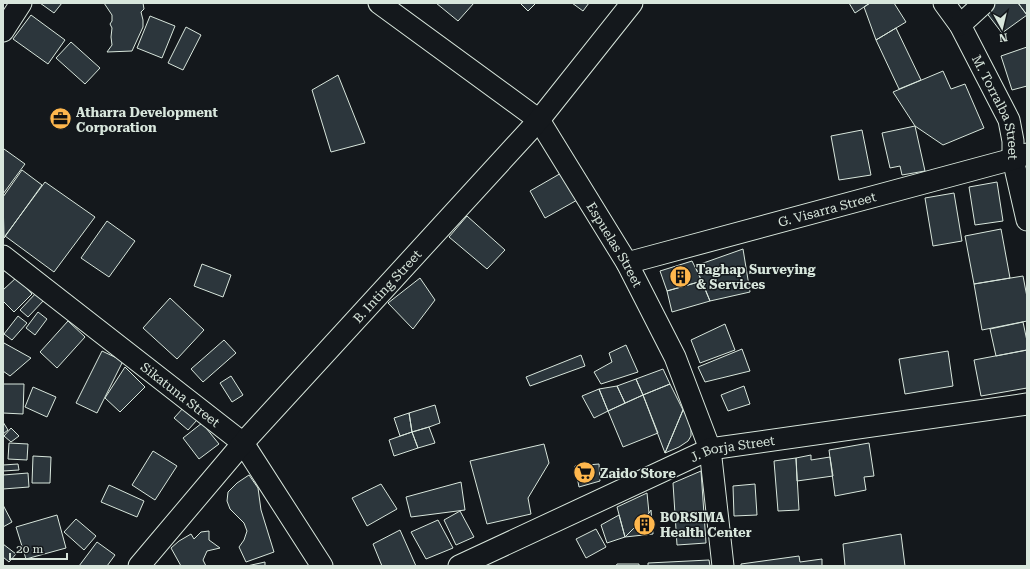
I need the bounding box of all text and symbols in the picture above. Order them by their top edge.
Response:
north arrow [982,8,1022,48]
text: N [998,30,1008,45]
street label: M. Torralba Street [969,52,1021,160]
place label: Atharra Development Corporation [76,105,219,135]
office icon: Atharra Development Corporation [47,106,73,132]
street label: G. Visarra Street [776,189,878,230]
street label: Espuelas Street [584,199,646,290]
street label: B. Inting Street [350,246,424,326]
place label: Taghap Surveying & Services [696,262,816,292]
building icon: Taghap Surveying & Services [668,263,694,289]
street label: Sikatuna Street [138,359,223,430]
street label: J. Borja Street [688,432,776,465]
supermarket icon: Zaido Store [571,460,597,486]
place label: Zaido Store [600,466,676,481]
place label: BORSIMA Health Center [660,510,752,540]
building icon: BORSIMA Health Center [632,511,658,537]
scale bar [10,535,67,561]
text: 20 m [16,542,43,556]

